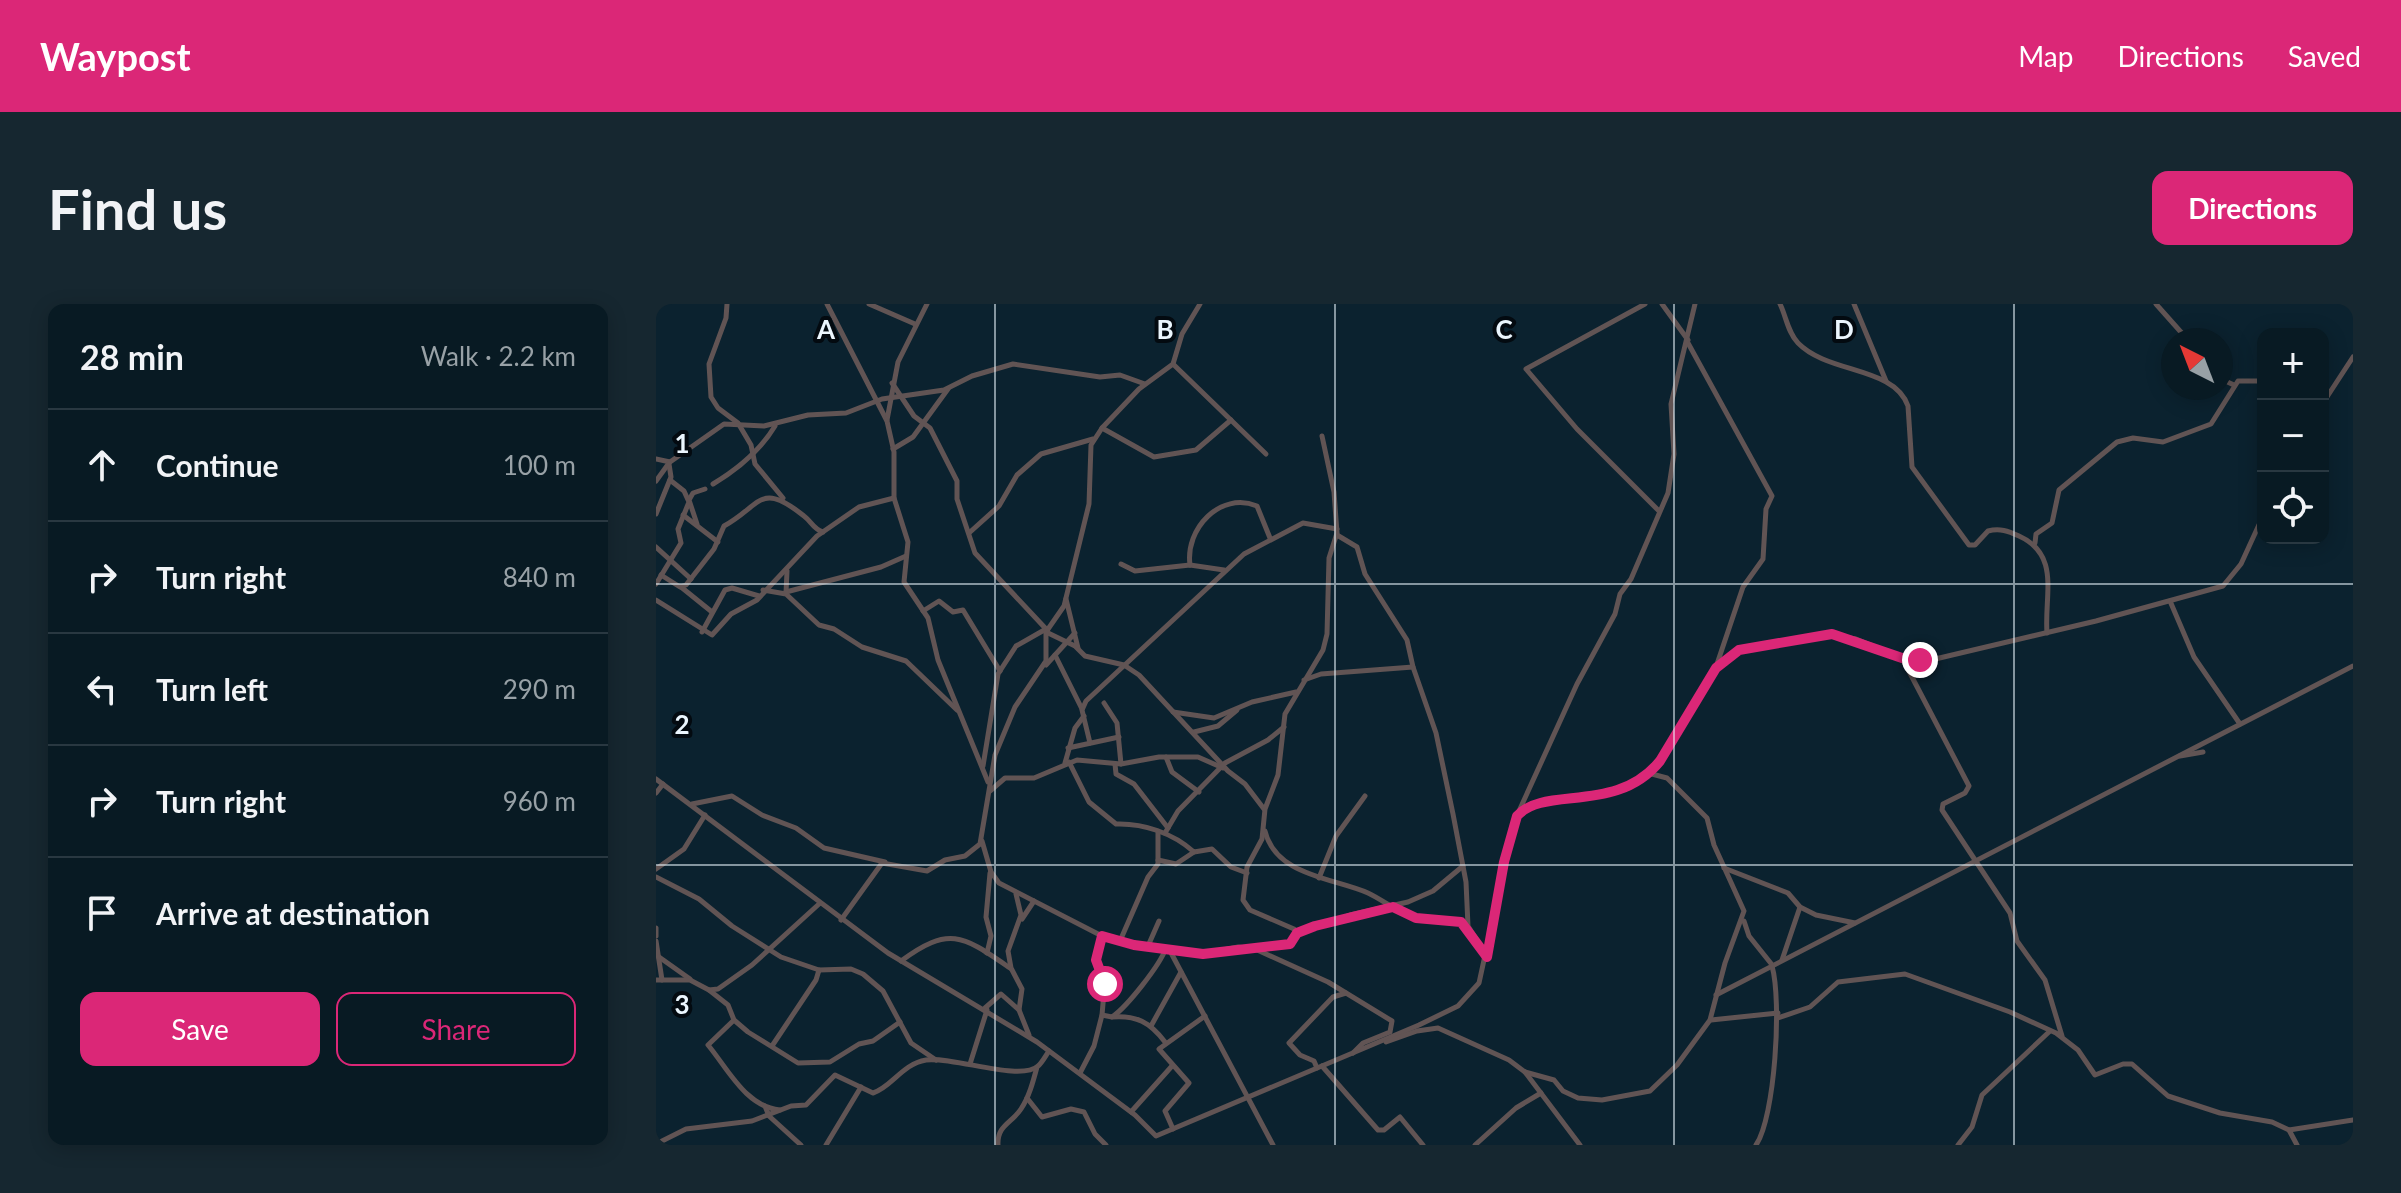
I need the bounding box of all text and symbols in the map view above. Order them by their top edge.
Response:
text: Waypost [40,33,191,79]
text: Map [2018,39,2073,73]
text: Directions [2117,39,2244,73]
text: Saved [2288,39,2361,73]
button: Directions [2152,171,2353,245]
text: Find us [48,175,227,242]
text: A [816,313,836,345]
text: B [1156,313,1174,345]
text: C [1495,313,1513,345]
text: D [1834,313,1854,345]
north arrow [2161,328,2233,400]
map controls [2257,328,2329,544]
button: + [2257,328,2329,400]
text: 28 min [80,336,184,377]
text: Walk · 2.2 km [421,340,576,372]
button: − [2257,400,2329,472]
text: 1 [674,427,690,459]
icon: ahead [80,443,124,487]
text: Continue [156,447,279,483]
text: 100 m [503,449,576,481]
button: locate [2257,472,2329,544]
icon: right [80,555,124,599]
text: Turn right [156,559,286,595]
text: 840 m [503,561,576,593]
route end [1902,642,1938,678]
icon: left [80,667,124,711]
text: Turn left [156,671,268,707]
text: 290 m [503,673,576,705]
text: 2 [674,708,690,740]
icon: right [80,779,124,823]
text: Turn right [156,783,286,819]
text: 960 m [503,785,576,817]
icon: arrive [80,891,124,935]
text: Arrive at destination [156,895,430,931]
route start [1087,966,1123,1002]
text: 3 [674,988,690,1020]
button: Save [80,992,320,1066]
button: Share [336,992,576,1066]

